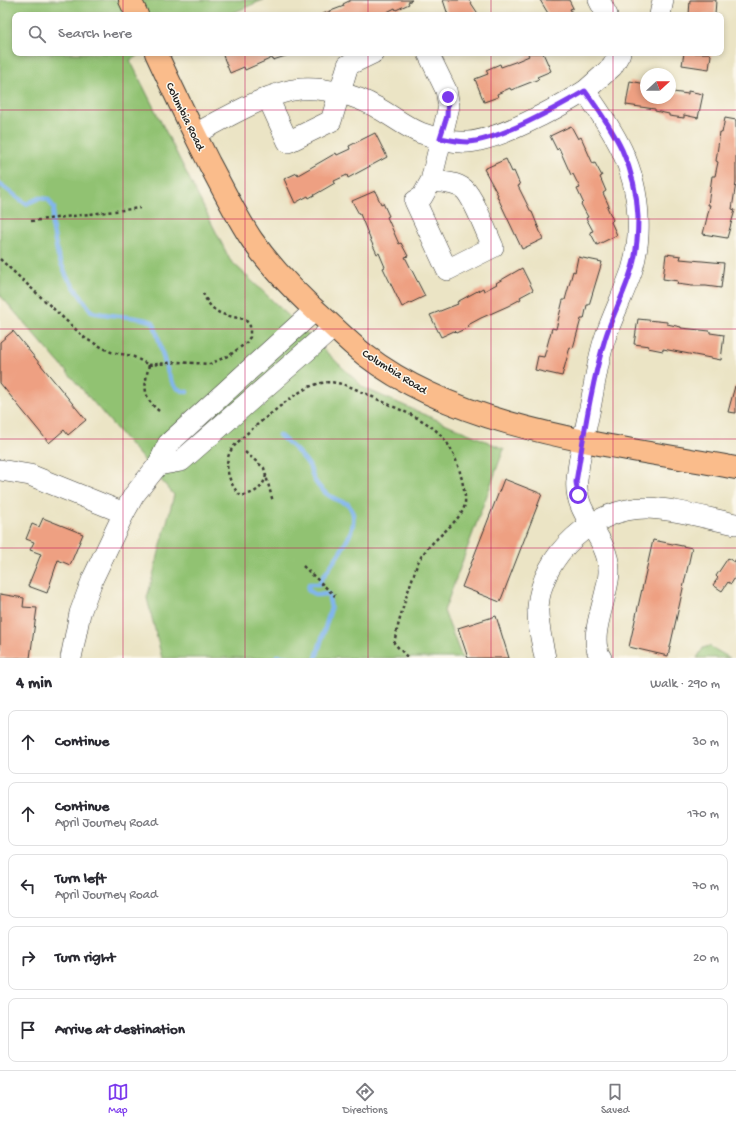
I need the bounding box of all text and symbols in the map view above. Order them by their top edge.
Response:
search box [12,12,724,56]
icon: search [26,23,48,45]
text: Search here [58,25,132,43]
north arrow [640,68,676,104]
street label: Columbia Road [162,80,207,154]
route end [439,88,457,106]
street label: Columbia Road [359,347,430,399]
route start [569,486,587,504]
text: 4 min [16,674,52,694]
text: Walk · 290 m [650,677,720,692]
icon: ahead [17,731,39,753]
text: Continue [55,733,109,751]
text: 30 m [693,735,719,750]
text: Continue [55,798,109,816]
icon: ahead [17,803,39,825]
text: 170 m [687,807,719,822]
text: April Journey Road [55,816,158,831]
text: Turn left [55,870,106,888]
icon: left [17,875,39,897]
text: 70 m [693,879,719,894]
text: April Journey Road [55,888,158,903]
icon: right [17,947,39,969]
text: Turn right [55,949,115,967]
text: 20 m [693,951,719,966]
icon: arrive [17,1019,39,1041]
text: Arrive at destination [55,1021,185,1039]
tab: Map [107,1081,129,1117]
tab: Directions [343,1081,387,1117]
tab: Saved [601,1081,629,1117]

